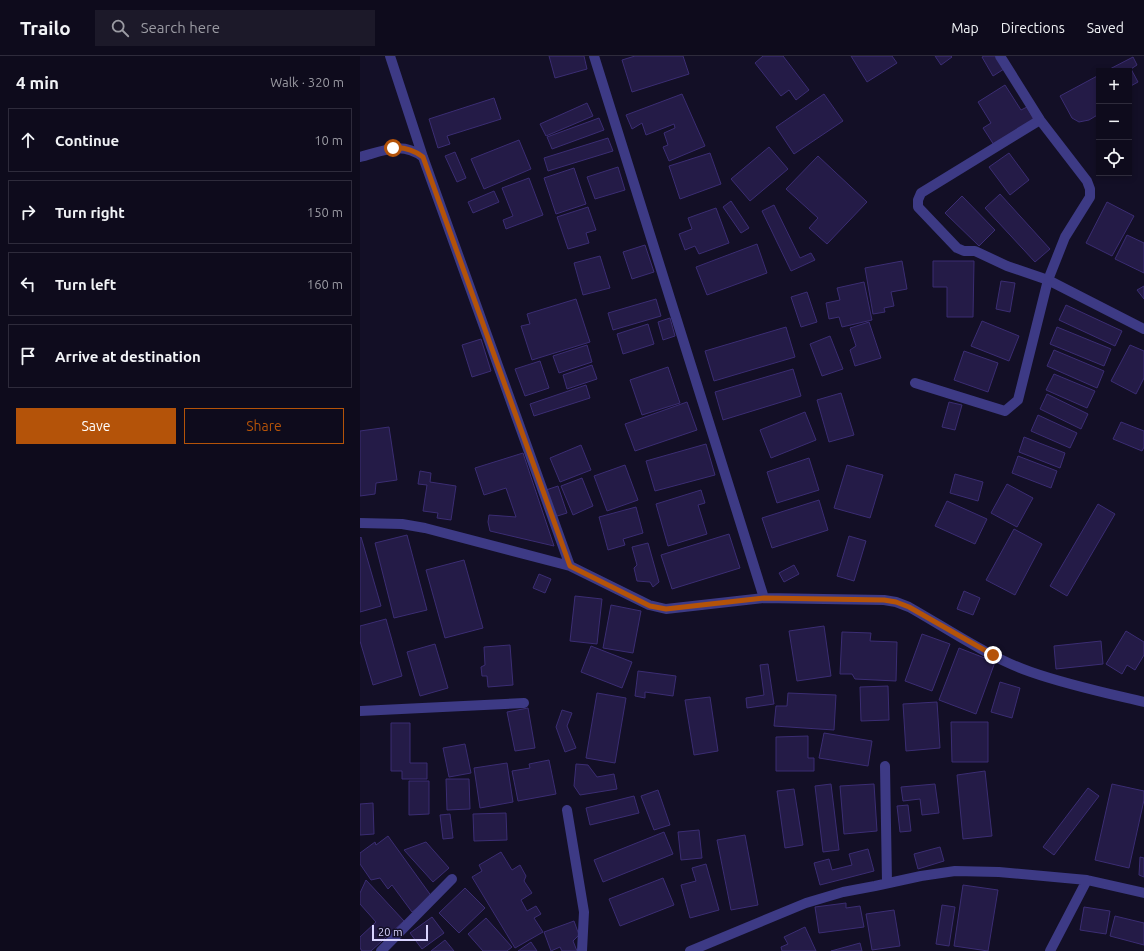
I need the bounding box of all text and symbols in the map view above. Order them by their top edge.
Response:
search box [95,10,375,46]
text: Trailo [20,17,71,39]
icon: search [109,17,131,39]
text: Search here [141,19,220,36]
text: Map [951,20,979,36]
text: Directions [1001,20,1065,36]
text: Saved [1087,20,1124,36]
map controls [1096,68,1132,176]
button: + [1096,68,1132,104]
text: 4 min [16,73,59,92]
text: Walk · 320 m [270,75,344,89]
button: − [1096,104,1132,140]
icon: ahead [17,129,39,151]
text: Continue [55,132,119,149]
text: 10 m [314,133,343,147]
route start [384,139,402,157]
button: locate [1096,140,1132,176]
icon: right [17,201,39,223]
text: Turn right [55,204,125,221]
text: 150 m [307,205,343,219]
icon: left [17,273,39,295]
text: Turn left [55,276,116,293]
text: 160 m [307,277,343,291]
icon: arrive [17,345,39,367]
text: Arrive at destination [55,348,201,365]
button: Save [16,408,176,444]
button: Share [184,408,344,444]
route end [984,646,1002,664]
scale bar [372,923,428,942]
text: 20 m [378,926,402,938]

